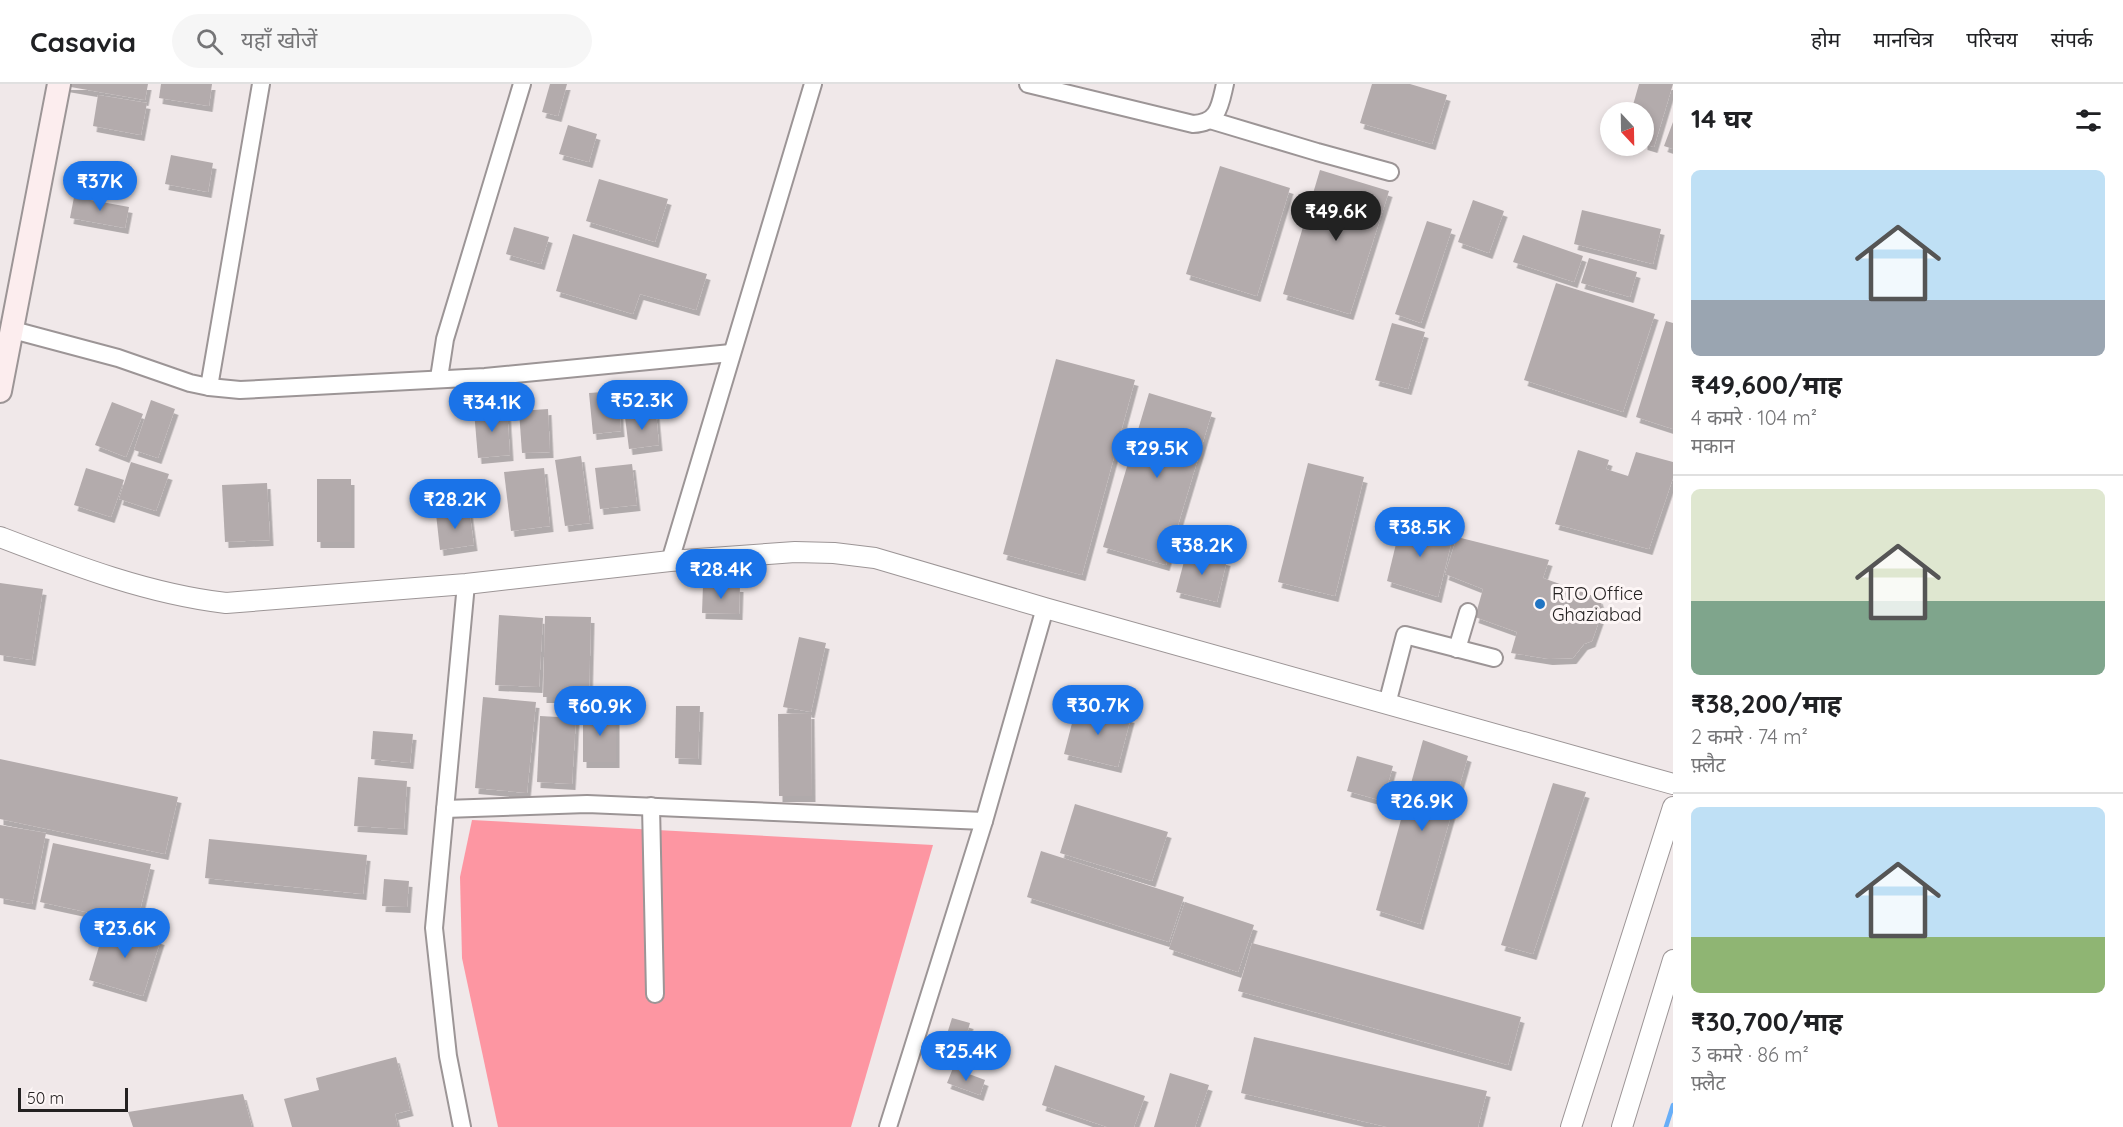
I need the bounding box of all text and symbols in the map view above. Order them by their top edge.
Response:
search box [172,14,592,68]
text: Casavia [30,24,136,59]
icon: search [193,25,226,58]
text: यहाँ खोजें [241,26,317,54]
text: होम [1811,26,1840,52]
text: मानचित्र [1873,26,1933,52]
text: परिचय [1966,26,2018,52]
text: संपर्क [2051,26,2093,52]
north arrow [1600,102,1654,156]
map controls [1600,102,1654,156]
text: 14 घर [1691,102,1752,135]
icon: filters [2072,104,2105,137]
pin: ₹37K [64,161,136,212]
text: ₹37K [77,168,123,193]
pin: ₹49.6K [1287,191,1385,242]
text: ₹49.6K [1305,198,1367,223]
icon: home [1844,209,1952,317]
text: ₹49,600/माह [1691,368,1842,401]
pin: ₹52.3K [593,380,691,431]
pin: ₹34.1K [443,382,541,433]
text: ₹52.3K [611,387,673,412]
text: ₹34.1K [463,389,521,414]
text: 4 कमरे · 104 m² [1691,405,1817,430]
pin: ₹29.5K [1108,428,1206,479]
text: मकान [1691,433,1735,458]
text: ₹29.5K [1126,435,1188,460]
pin: ₹28.2K [406,479,504,530]
text: ₹28.2K [424,486,486,511]
pin: ₹38.5K [1371,507,1469,558]
text: ₹38.5K [1389,514,1451,539]
pin: ₹38.2K [1153,525,1251,576]
icon: home [1844,528,1952,636]
text: ₹38.2K [1171,532,1233,557]
pin: ₹28.4K [672,549,770,600]
text: ₹28.4K [690,556,752,581]
place label: RTO Office Ghaziabad [1552,582,1643,626]
marker: RTO Office Ghaziabad [1533,597,1547,611]
pin: ₹30.7K [1049,685,1147,736]
pin: ₹60.9K [551,686,649,737]
text: ₹38,200/माह [1691,687,1842,720]
text: ₹30.7K [1066,692,1130,717]
text: ₹60.9K [568,693,632,718]
text: 2 कमरे · 74 m² [1691,724,1808,749]
text: फ़्लैट [1691,752,1726,777]
pin: ₹26.9K [1373,781,1471,832]
text: ₹26.9K [1391,788,1453,813]
icon: home [1844,846,1952,954]
pin: ₹23.6K [76,908,174,959]
text: ₹23.6K [94,915,156,940]
text: ₹30,700/माह [1691,1005,1843,1038]
pin: ₹25.4K [917,1031,1015,1082]
text: ₹25.4K [935,1038,997,1063]
text: 3 कमरे · 86 m² [1691,1042,1809,1067]
text: फ़्लैट [1691,1070,1726,1095]
scale bar [18,1085,128,1112]
text: 50 m [27,1088,64,1108]

